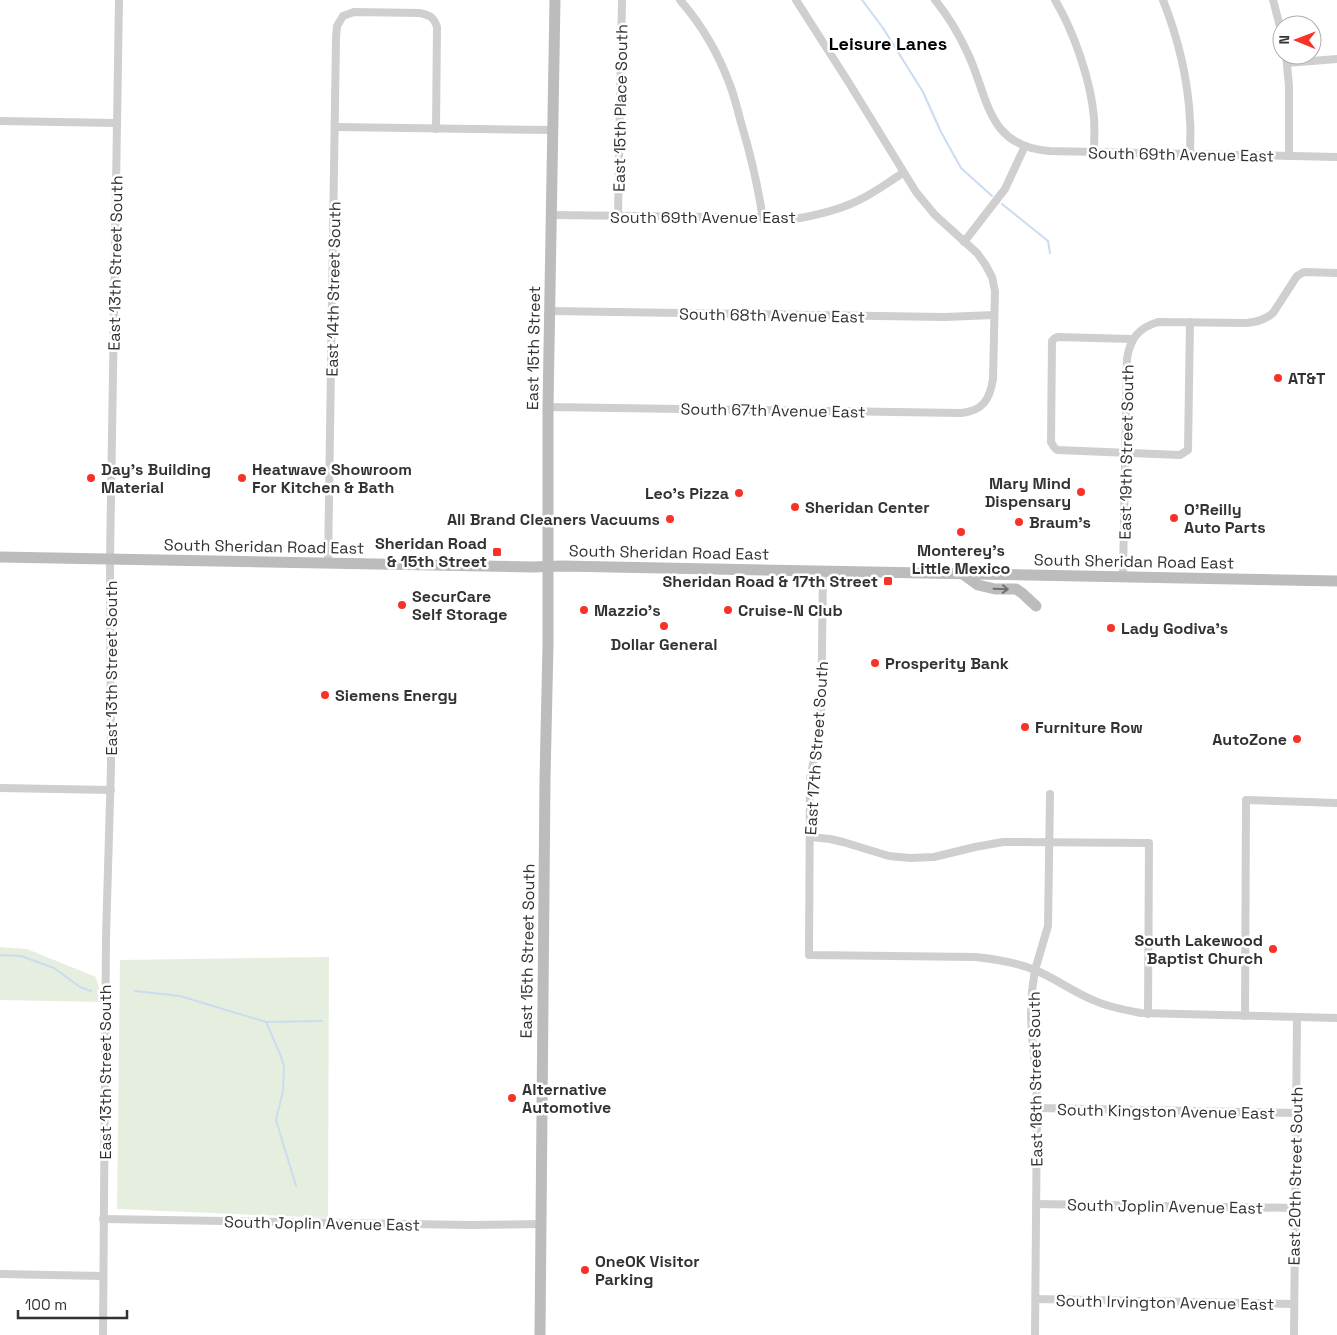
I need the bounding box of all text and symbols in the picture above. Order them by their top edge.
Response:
north arrow [1272,15,1322,65]
street label: East 15th Place South [609,24,632,192]
district label: Leisure Lanes [829,32,947,55]
text: N [1275,35,1293,45]
street label: South 69th Avenue East [1088,142,1274,167]
street label: East 13th Street South [103,175,128,351]
street label: East 14th Street South [321,201,346,377]
street label: South 69th Avenue East [610,207,796,228]
street label: East 15th Street [522,286,545,410]
street label: South 68th Avenue East [679,303,865,328]
street label: East 19th Street South [1114,364,1139,540]
place label: AT&T [1288,368,1326,389]
marker: AT&T [1272,372,1284,384]
street label: South 67th Avenue East [680,398,866,423]
place label: Day's Building Material [101,459,211,498]
place label: Heatwave Showroom For Kitchen & Bath [252,459,412,498]
marker: Day's Building Material [85,472,97,484]
marker: Heatwave Showroom For Kitchen & Bath [236,472,248,484]
place label: Mary Mind Dispensary [985,473,1071,512]
place label: Leo's Pizza [645,483,729,504]
marker: Mary Mind Dispensary [1075,486,1087,498]
marker: Leo's Pizza [733,487,745,499]
place label: Sheridan Center [805,497,930,518]
place label: O'Reilly Auto Parts [1184,499,1266,538]
marker: Sheridan Center [789,501,801,513]
place label: All Brand Cleaners Vacuums [447,509,660,530]
place label: Braum's [1029,512,1091,533]
marker: O'Reilly Auto Parts [1168,512,1180,524]
marker: All Brand Cleaners Vacuums [664,513,676,525]
marker: Braum's [1013,516,1025,528]
marker: Monterey's Little Mexico [955,526,967,538]
place label: Sheridan Road & 15th Street [375,533,487,572]
street label: South Sheridan Road East [164,534,364,559]
street label: South Sheridan Road East [569,540,769,565]
place label: Monterey's Little Mexico [912,540,1011,579]
marker: Sheridan Road & 15th Street [491,546,503,558]
street label: South Sheridan Road East [1034,549,1234,574]
place label: Sheridan Road & 17th Street [663,571,878,592]
marker: Sheridan Road & 17th Street [882,575,894,587]
street label: East 13th Street South [101,580,122,756]
one-way arrow [992,584,1008,594]
place label: SecurCare Self Storage [412,586,507,625]
marker: SecurCare Self Storage [396,599,408,611]
place label: Mazzio's [594,600,661,621]
place label: Cruise-N Club [738,600,843,621]
marker: Mazzio's [578,604,590,616]
marker: Cruise-N Club [722,604,734,616]
place label: Lady Godiva's [1121,618,1228,639]
marker: Dollar General [658,620,670,632]
marker: Lady Godiva's [1105,622,1117,634]
place label: Dollar General [610,634,718,655]
place label: Prosperity Bank [885,653,1009,674]
marker: Prosperity Bank [869,657,881,669]
street label: East 17th Street South [800,660,833,836]
place label: Siemens Energy [335,685,457,706]
marker: Siemens Energy [319,689,331,701]
place label: Furniture Row [1035,717,1143,738]
marker: Furniture Row [1019,721,1031,733]
place label: AutoZone [1212,729,1287,750]
marker: AutoZone [1291,733,1303,745]
street label: East 15th Street South [515,863,540,1039]
place label: South Lakewood Baptist Church [1134,930,1263,969]
marker: South Lakewood Baptist Church [1267,943,1279,955]
street label: East 13th Street South [95,984,116,1160]
street label: East 18th Street South [1023,991,1048,1167]
place label: Alternative Automotive [522,1079,611,1118]
street label: East 20th Street South [1283,1086,1308,1266]
marker: Alternative Automotive [506,1092,518,1104]
street label: South Kingston Avenue East [1057,1099,1275,1124]
street label: South Joplin Avenue East [1067,1194,1263,1219]
street label: South Joplin Avenue East [224,1211,420,1236]
place label: OneOK Visitor Parking [595,1251,700,1290]
marker: OneOK Visitor Parking [579,1264,591,1276]
scale bar [18,1288,126,1320]
street label: South Irvington Avenue East [1056,1290,1274,1315]
text: 100 m [25,1295,67,1314]

